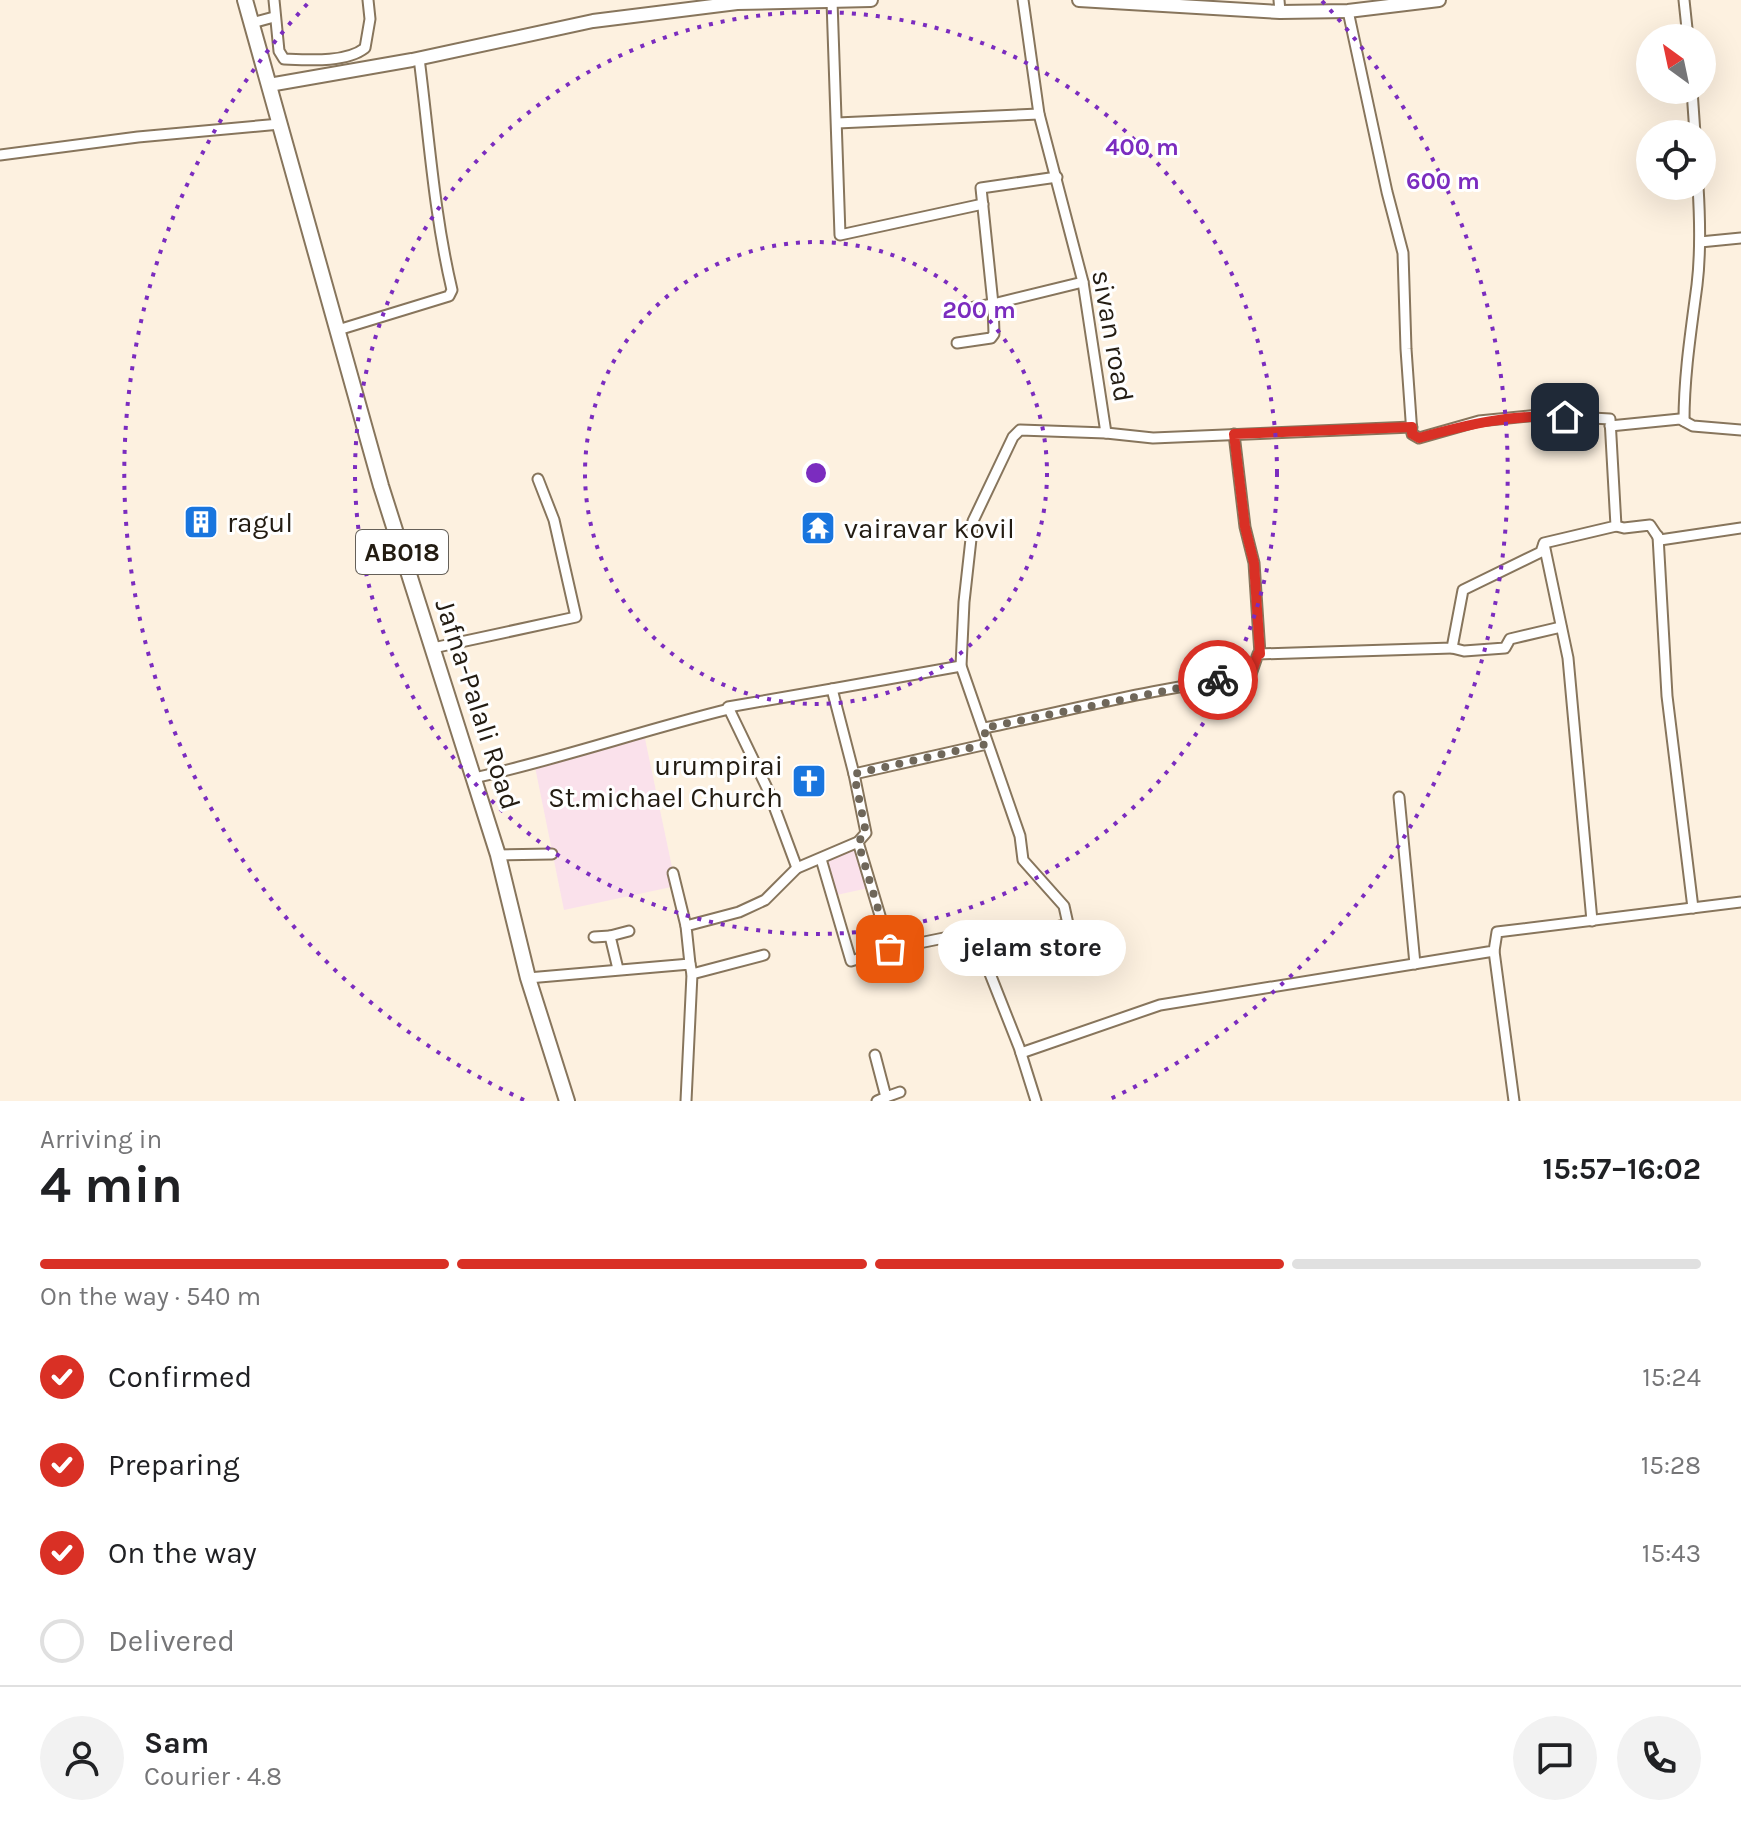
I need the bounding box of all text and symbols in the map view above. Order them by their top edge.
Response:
north arrow [1636,24,1716,104]
map controls [1636,24,1716,200]
button: locate [1636,120,1716,200]
text: 400 m [1105,133,1179,161]
text: 600 m [1406,167,1480,195]
street label: sivan road [1085,267,1141,405]
text: 200 m [942,296,1016,324]
pin [1531,383,1599,451]
icon: home [1543,395,1587,439]
centre of rings [802,459,830,487]
building icon: ragul [182,503,220,541]
place label: ragul [227,506,293,539]
temple icon: vairavar kovil [799,509,837,547]
place label: vairavar kovil [844,512,1015,545]
road number: AB018 [356,530,448,574]
street label: Jafna-Palali Road [428,594,528,814]
courier [1178,640,1258,720]
icon: bike [1196,658,1240,702]
place label: urumpirai St.michael Church [548,749,783,814]
church icon: urumpirai St.michael Church [790,762,828,800]
pin [856,915,924,983]
callout: jelam store [938,921,1126,977]
icon: bag [868,927,912,971]
text: jelam store [962,932,1102,963]
text: Arriving in [40,1124,162,1155]
text: 15:57–16:02 [1543,1151,1701,1187]
text: 4 min [40,1154,183,1215]
text: On the way · 540 m [40,1281,261,1312]
icon: check [40,1355,84,1399]
text: Confirmed [108,1359,252,1395]
text: 15:24 [1642,1362,1701,1393]
icon: check [40,1443,84,1487]
text: Preparing [108,1447,240,1483]
text: 15:28 [1641,1450,1701,1481]
icon: check [40,1531,84,1575]
text: On the way [108,1535,257,1571]
text: 15:43 [1642,1538,1701,1569]
text: Delivered [108,1623,235,1659]
button: person [40,1716,124,1800]
button: chat [1513,1716,1597,1800]
button: phone [1617,1716,1701,1800]
text: Sam [144,1725,209,1761]
text: Courier · 4.8 [144,1761,282,1792]

